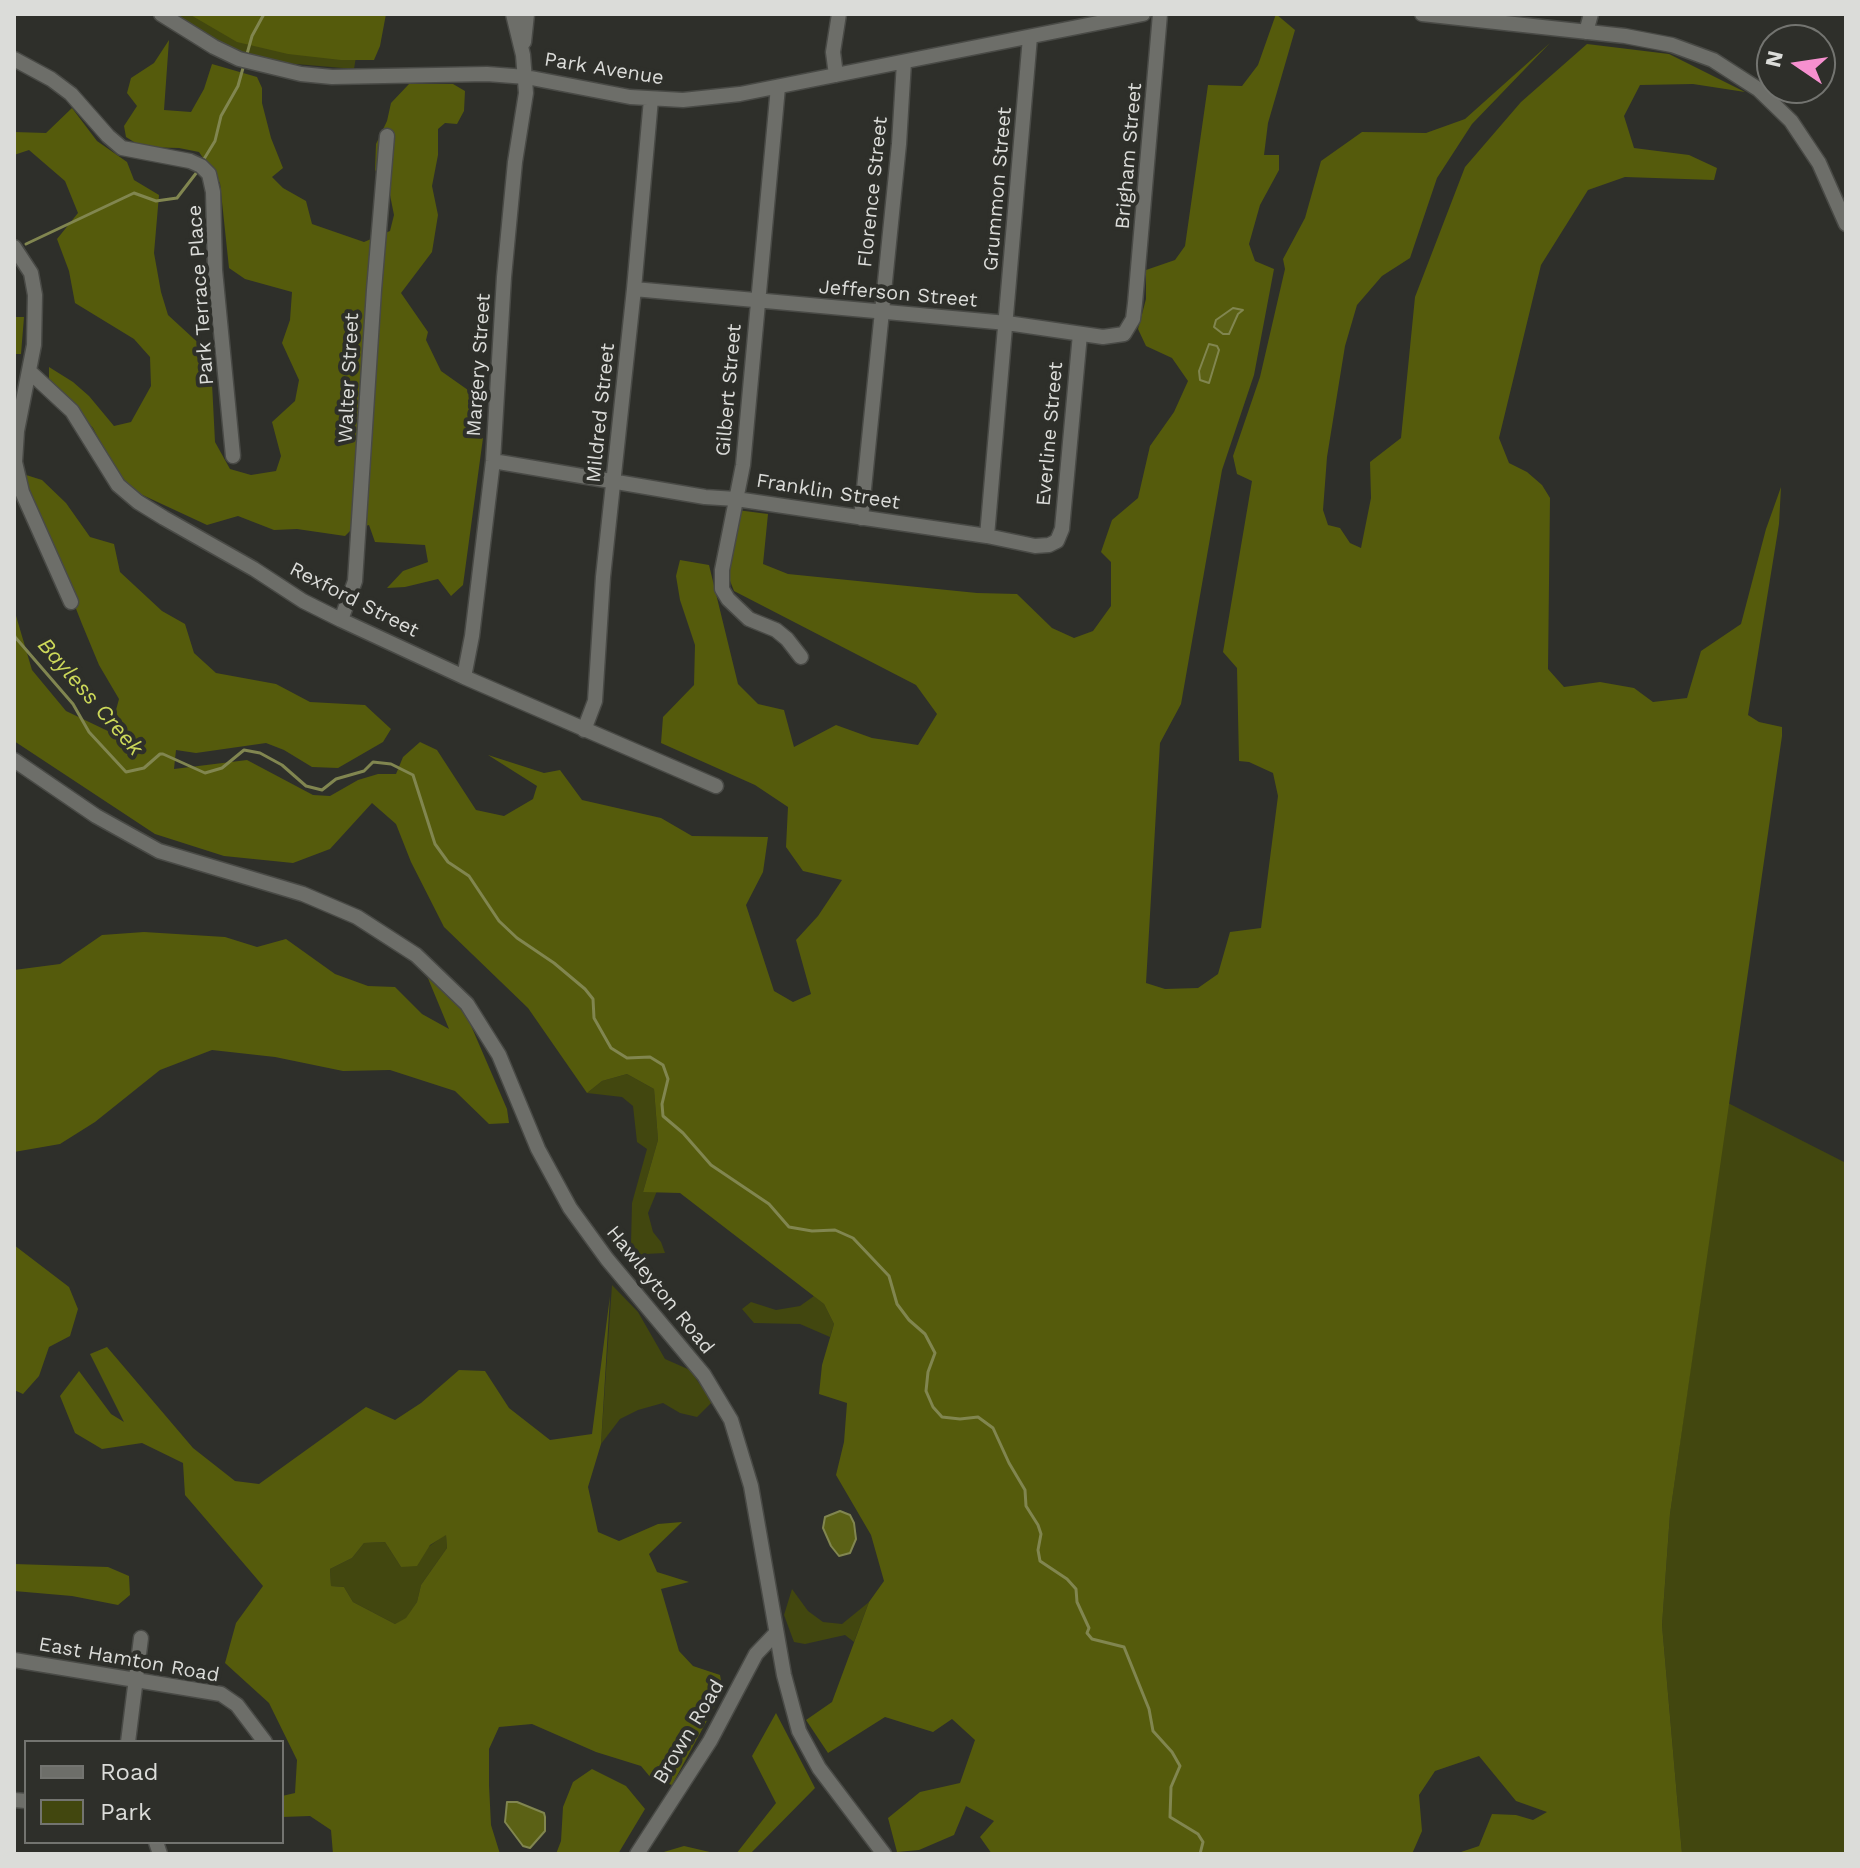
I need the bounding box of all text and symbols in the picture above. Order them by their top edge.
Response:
north arrow [1756,24,1836,104]
street label: Park Avenue [543,48,665,90]
text: N [1760,48,1788,70]
street label: Brigham Street [1111,82,1147,230]
street label: Grummon Street [979,106,1017,272]
street label: Florence Street [853,115,893,269]
street label: Park Terrace Place [183,204,219,386]
street label: Jefferson Street [818,275,978,313]
street label: Margery Street [462,293,496,437]
street label: Walter Street [334,312,364,444]
street label: Gilbert Street [711,323,747,457]
street label: Mildred Street [582,342,620,484]
street label: Everline Street [1032,361,1068,507]
street label: Franklin Street [754,469,902,515]
street label: Rexford Street [285,557,423,643]
water label: Bayless Creek [32,633,148,761]
street label: Hawleyton Road [601,1221,719,1359]
street label: East Hamton Road [37,1632,221,1688]
street label: Brown Road [649,1676,729,1788]
legend [24,1740,284,1844]
text: Road [100,1758,159,1786]
text: Park [100,1798,152,1826]

